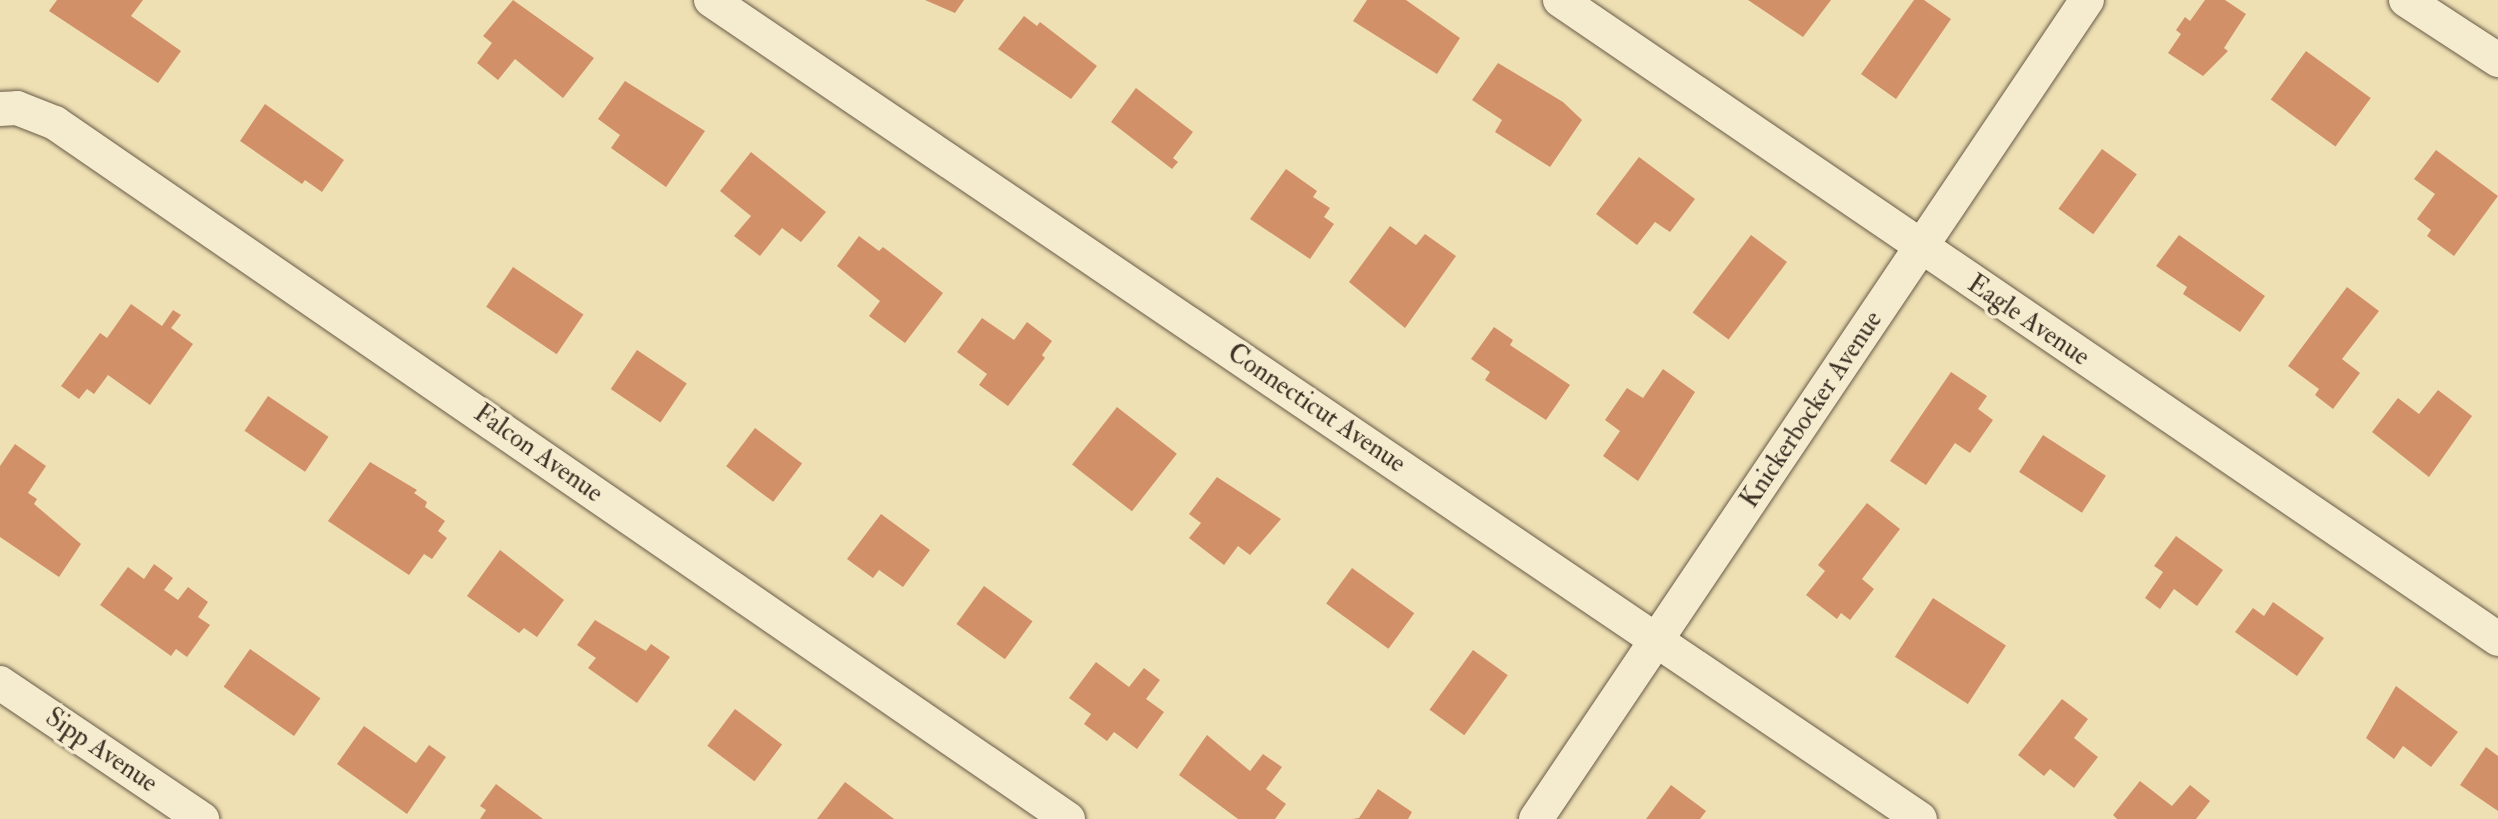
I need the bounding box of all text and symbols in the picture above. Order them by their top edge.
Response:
street label: Eagle Avenue [1961,269,2095,373]
street label: Knickerbocker Avenue [1735,306,1889,514]
street label: Connecticut Avenue [1221,338,1411,480]
street label: Falcon Avenue [468,398,608,510]
street label: Sipp Avenue [39,702,163,800]

